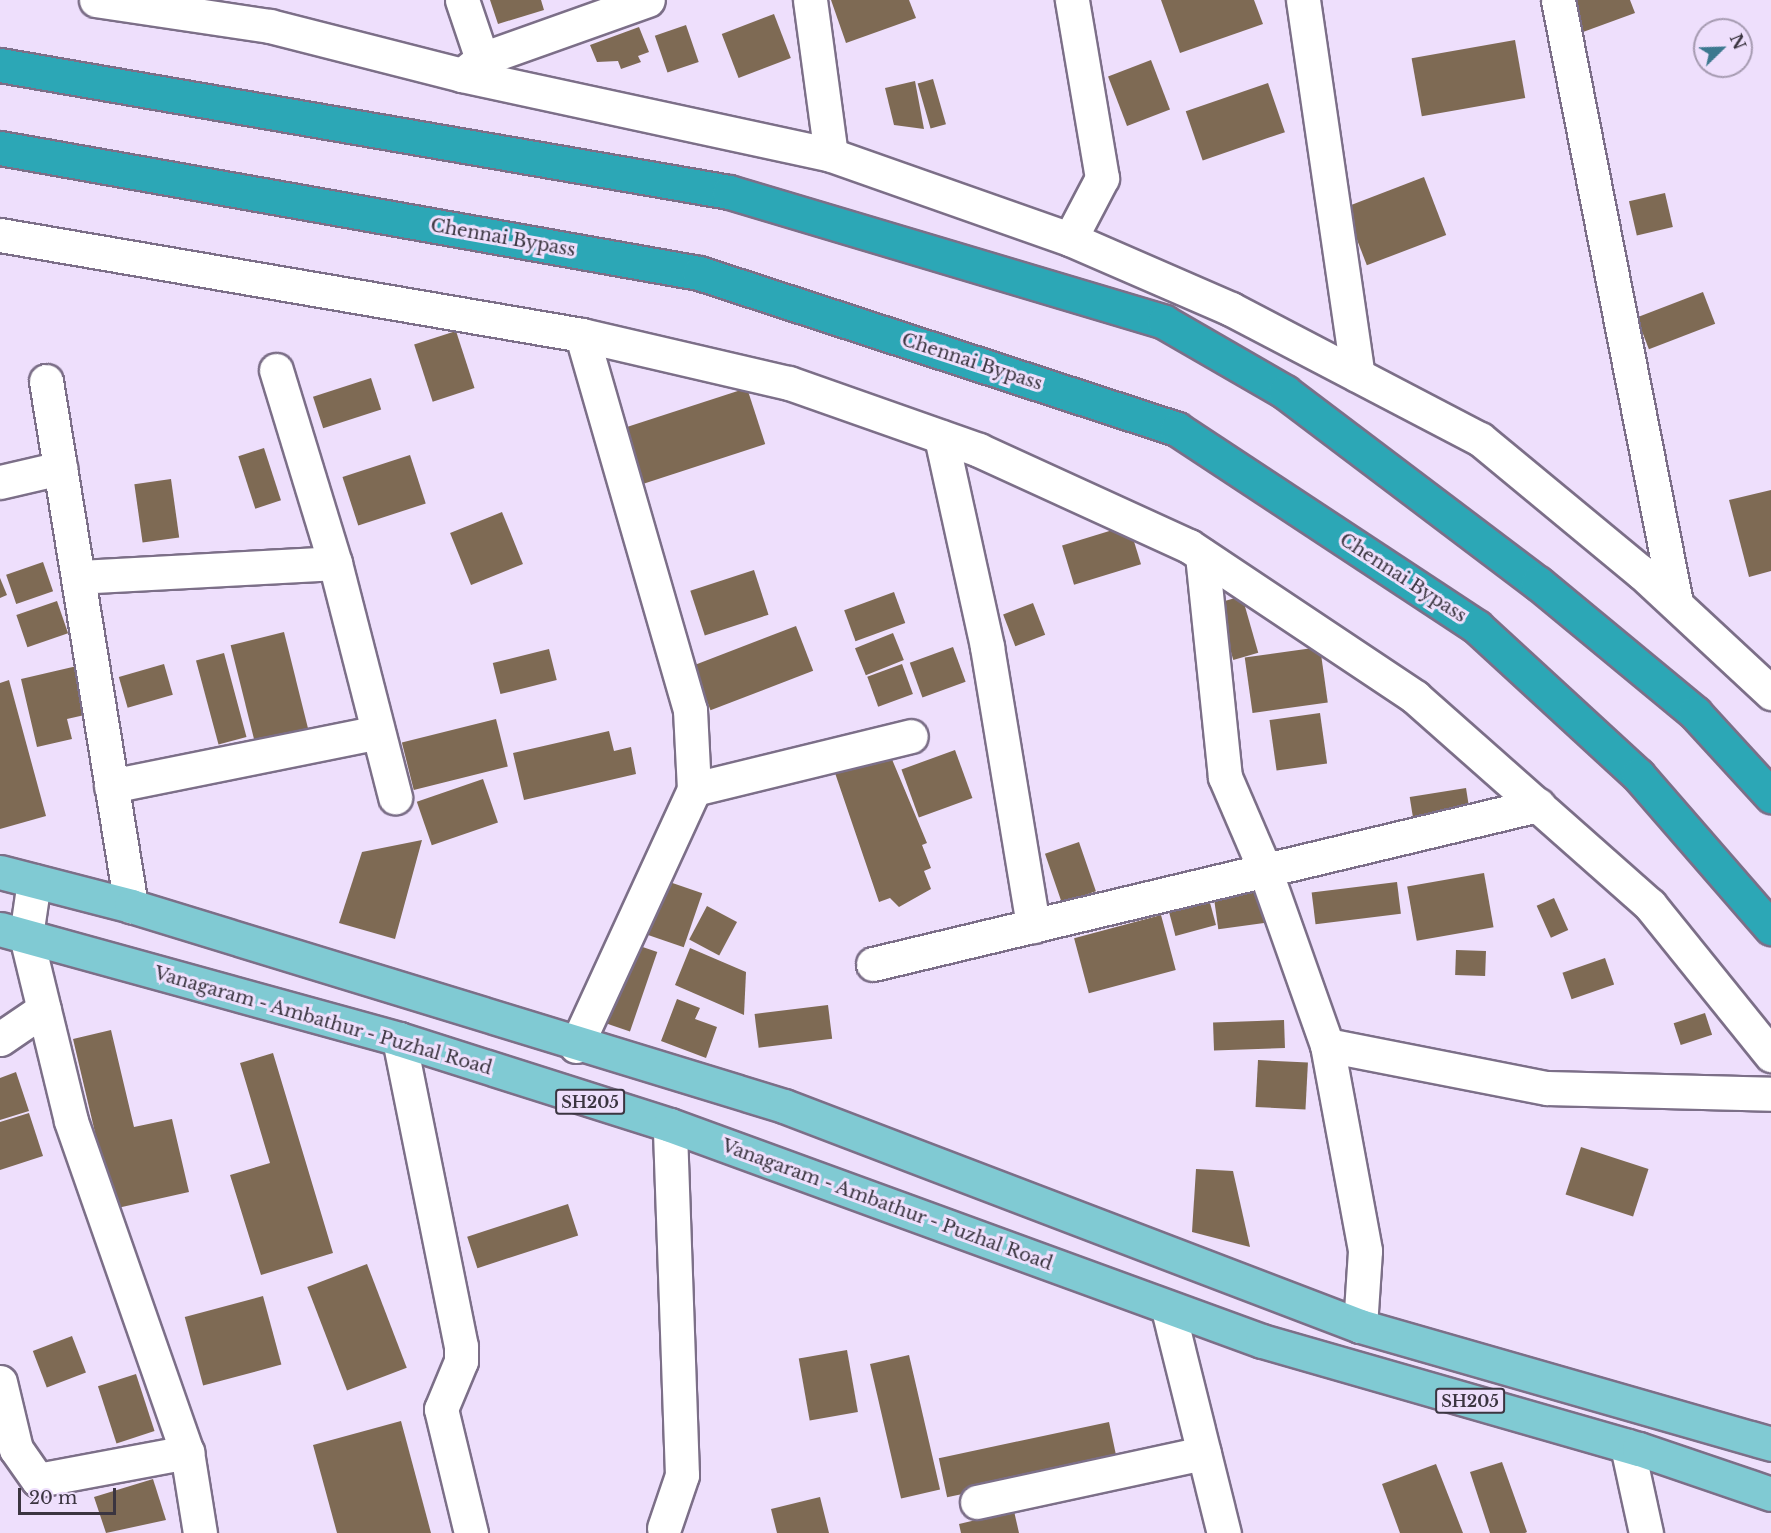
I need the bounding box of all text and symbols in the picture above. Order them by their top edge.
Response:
north arrow [1693,18,1753,78]
text: N [1726,31,1750,53]
street label: Chennai Bypass [429,215,577,261]
street label: Chennai Bypass [899,329,1045,395]
street label: Chennai Bypass [1336,529,1470,627]
street label: Vanagaram - Ambathur - Puzhal Road [151,962,495,1080]
road number: SH205 [554,1089,626,1115]
street label: Vanagaram - Ambathur - Puzhal Road [718,1135,1056,1275]
road number: SH205 [1434,1388,1506,1414]
scale bar [21,1476,118,1514]
text: 20 m [29,1487,77,1509]

